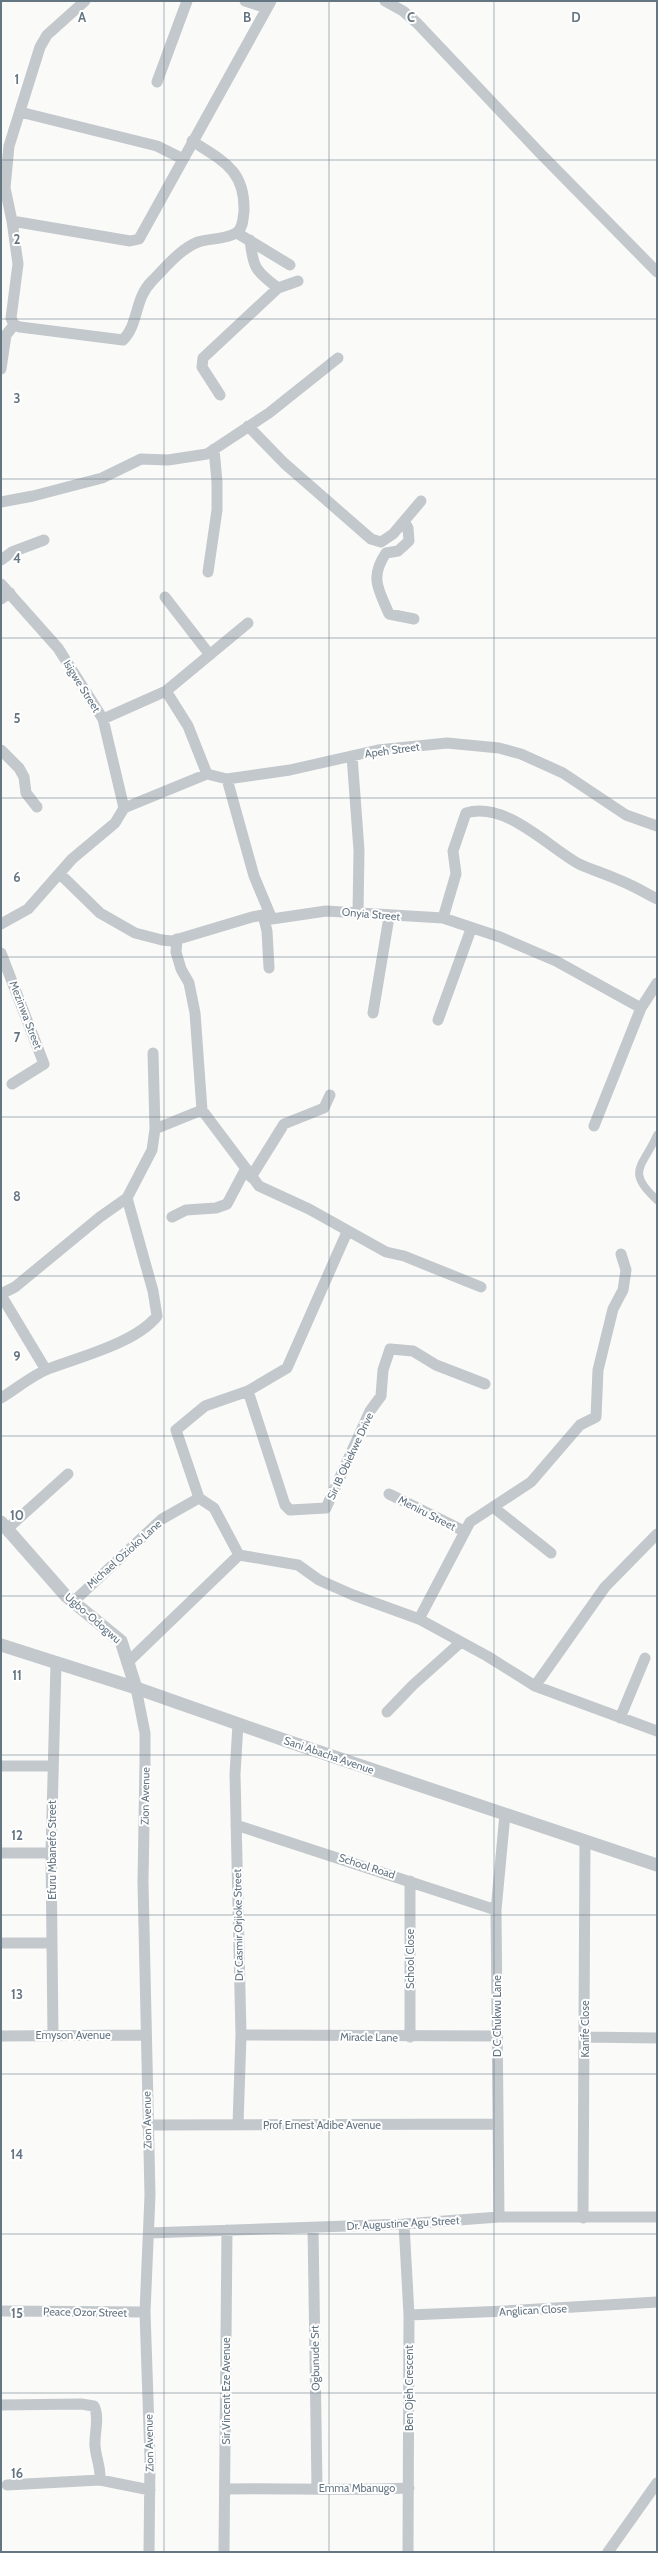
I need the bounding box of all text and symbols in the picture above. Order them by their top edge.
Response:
text: A [78,9,87,25]
text: B [243,9,251,25]
text: C [407,9,415,25]
text: D [571,9,581,25]
text: 1 [15,71,19,87]
text: 2 [14,231,21,247]
text: 3 [13,390,21,406]
text: 4 [13,550,21,566]
street label: Isigwe Street [60,657,104,715]
text: 5 [14,710,21,726]
street label: Apeh Street [364,739,421,761]
text: 6 [13,869,21,885]
street label: Onyia Street [341,904,401,924]
street label: Mezinwa Street [7,979,46,1051]
text: 7 [14,1029,21,1045]
text: 8 [13,1188,21,1204]
text: 9 [13,1348,21,1364]
street label: Sir IB Obiekwe Drive [324,1410,376,1502]
street label: Meniru Street [396,1492,458,1534]
text: 10 [10,1507,24,1523]
street label: Michael Ozioko Lane [84,1516,165,1591]
street label: Ugbo-Odogwu [62,1590,124,1646]
text: 11 [12,1667,22,1683]
street label: Sani Abacha Avenue [282,1733,376,1777]
street label: Zion Avenue [137,1767,153,1825]
street label: Efuru Mbanefo Street [45,1800,59,1900]
text: 12 [11,1827,23,1843]
street label: School Road [337,1850,397,1882]
street label: Dr Casmir Orjioke Street [230,1869,246,1981]
street label: School Close [403,1929,417,1989]
street label: D C Chukwu Lane [490,1975,504,2057]
text: 13 [11,1986,23,2002]
street label: Kanife Close [578,2000,592,2058]
street label: Emyson Avenue [35,2028,111,2042]
street label: Miracle Lane [340,2029,399,2045]
street label: Zion Avenue [139,2091,155,2149]
street label: Prof Ernest Adibe Avenue [263,2118,381,2132]
text: 14 [11,2146,23,2162]
street label: Dr. Augustine Agu Street [346,2213,460,2233]
street label: Anglican Close [499,2301,568,2319]
street label: Peace Ozor Street [43,2304,127,2320]
text: 15 [11,2305,23,2321]
street label: Ogbunude Srt [307,2325,323,2391]
street label: Sir Vincent Eze Avenue [219,2337,233,2445]
street label: Ben Ojeh Crescent [402,2345,416,2431]
street label: Zion Avenue [141,2414,157,2472]
text: 16 [11,2465,23,2481]
street label: Emma Mbanugo [319,2481,395,2495]

